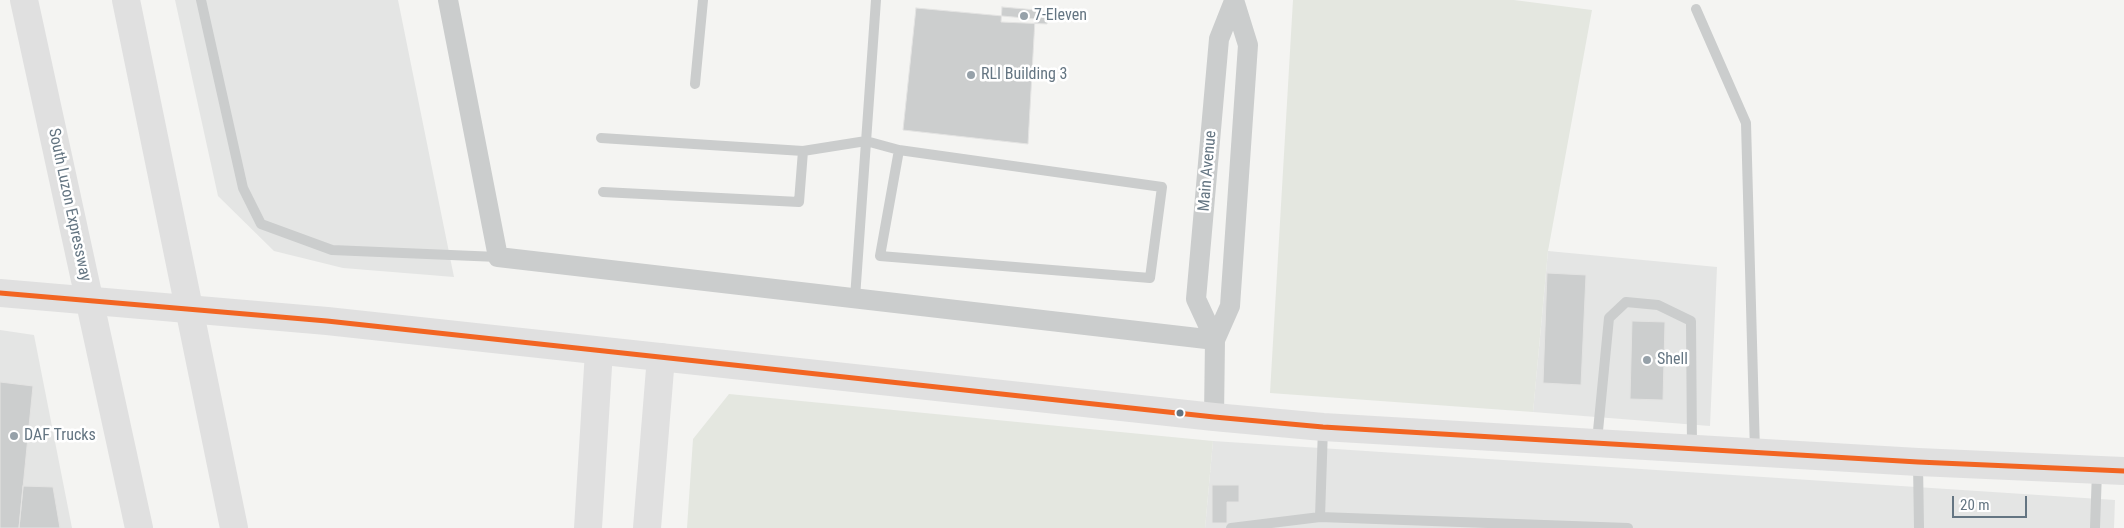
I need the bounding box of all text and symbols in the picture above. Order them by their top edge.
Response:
place label: 7-Eleven [1034,6,1087,26]
marker: 7-Eleven [1018,10,1030,22]
place label: RLI Building 3 [981,65,1067,85]
marker: RLI Building 3 [965,69,977,81]
street label: South Luzon Expressway [43,127,95,283]
street label: Main Avenue [1195,130,1221,212]
place label: Shell [1657,350,1688,370]
marker: Shell [1641,354,1653,366]
unlabelled marker [1175,408,1185,418]
place label: DAF Trucks [24,426,96,446]
marker: DAF Trucks [8,430,20,442]
scale bar [1954,486,2029,518]
text: 20 m [1960,496,1990,514]

